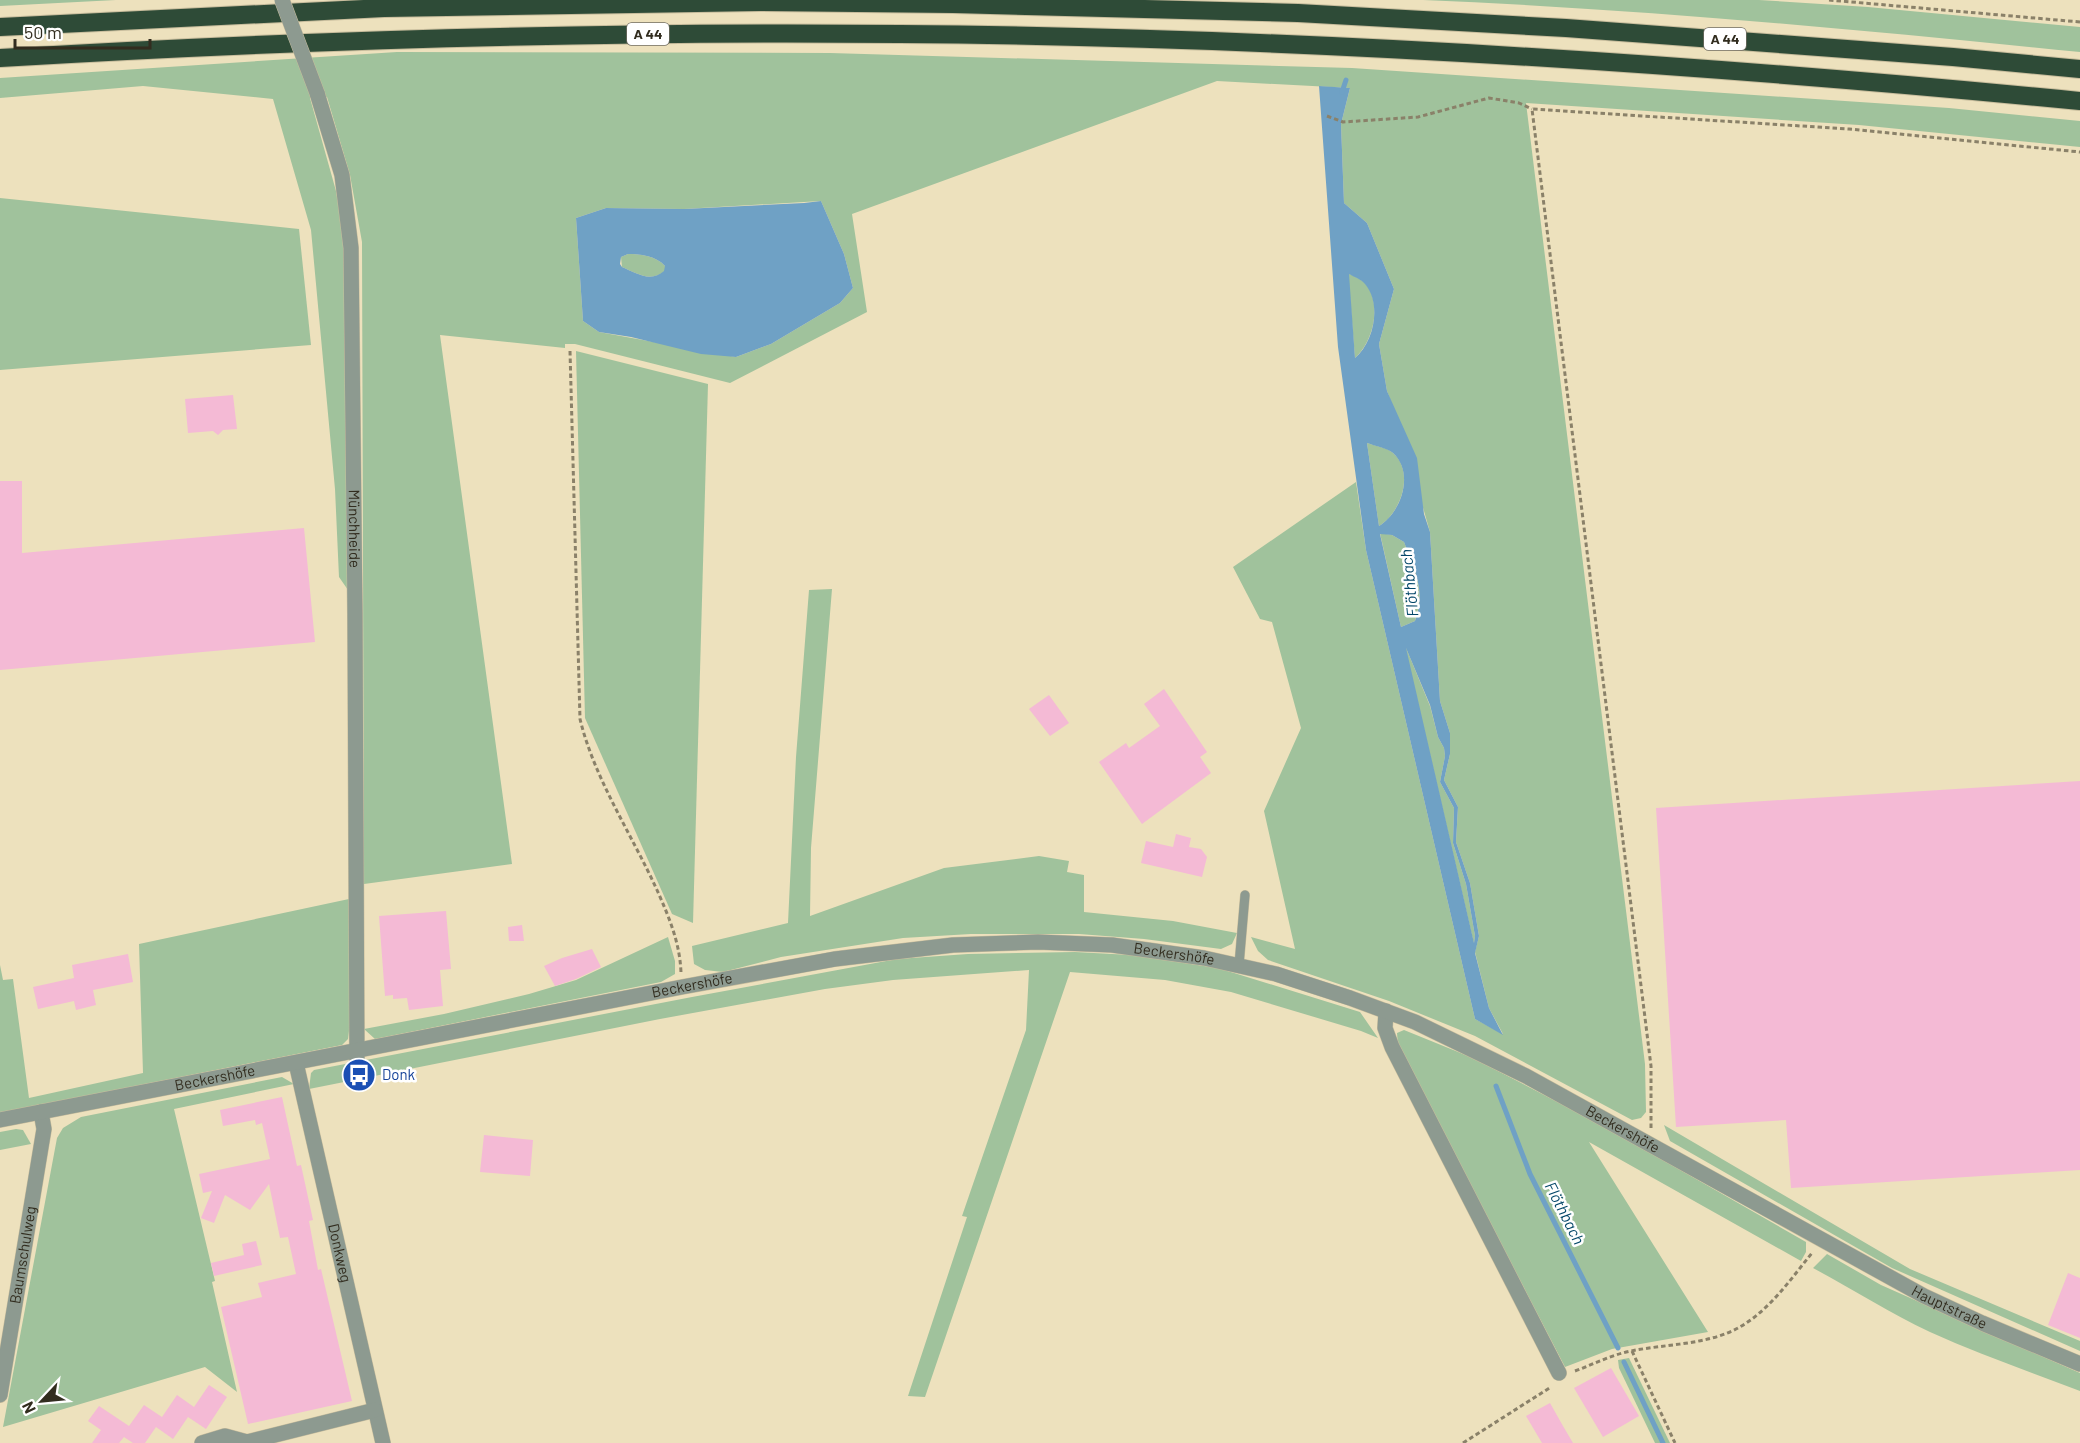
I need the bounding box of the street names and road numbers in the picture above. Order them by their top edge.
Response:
road number: A 44 [627,23,669,45]
road number: A 44 [1704,28,1746,50]
street label: Münchheide [346,489,364,568]
street label: Beckershöfe [1133,938,1217,968]
street label: Beckershöfe [650,968,734,1001]
street label: Beckershöfe [173,1060,257,1094]
street label: Beckershöfe [1583,1101,1663,1156]
street label: Baumschulweg [5,1205,39,1305]
street label: Donkweg [325,1222,356,1284]
street label: Hauptstraße [1909,1281,1990,1332]

